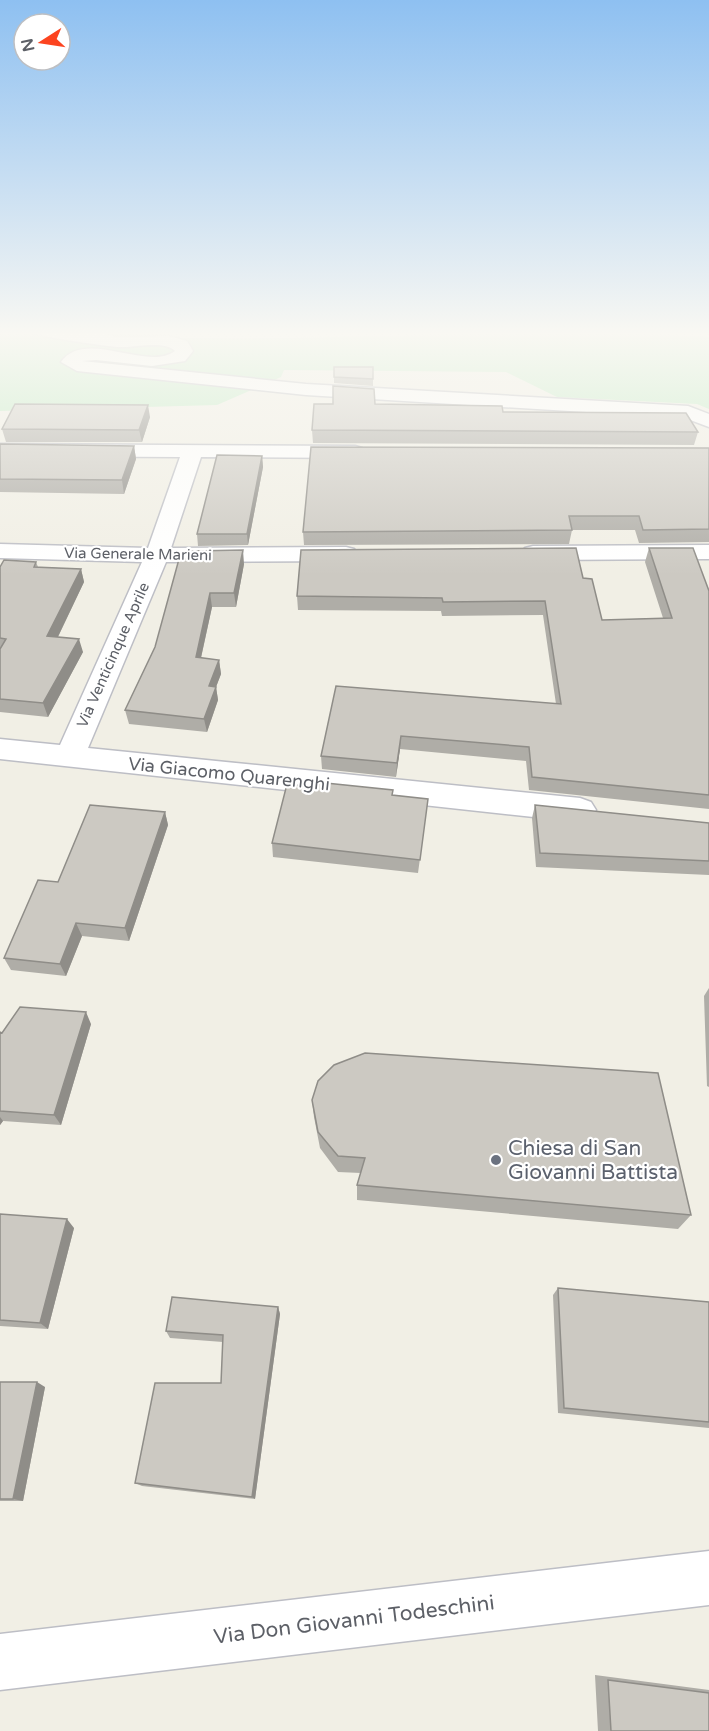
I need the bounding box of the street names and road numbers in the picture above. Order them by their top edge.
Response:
street label: Via Generale Marieni [64,544,212,564]
street label: Via Venticinque Aprile [73,580,153,730]
street label: Via Giacomo Quarenghi [127,752,331,796]
street label: Via Don Giovanni Todeschini [212,1590,496,1650]

